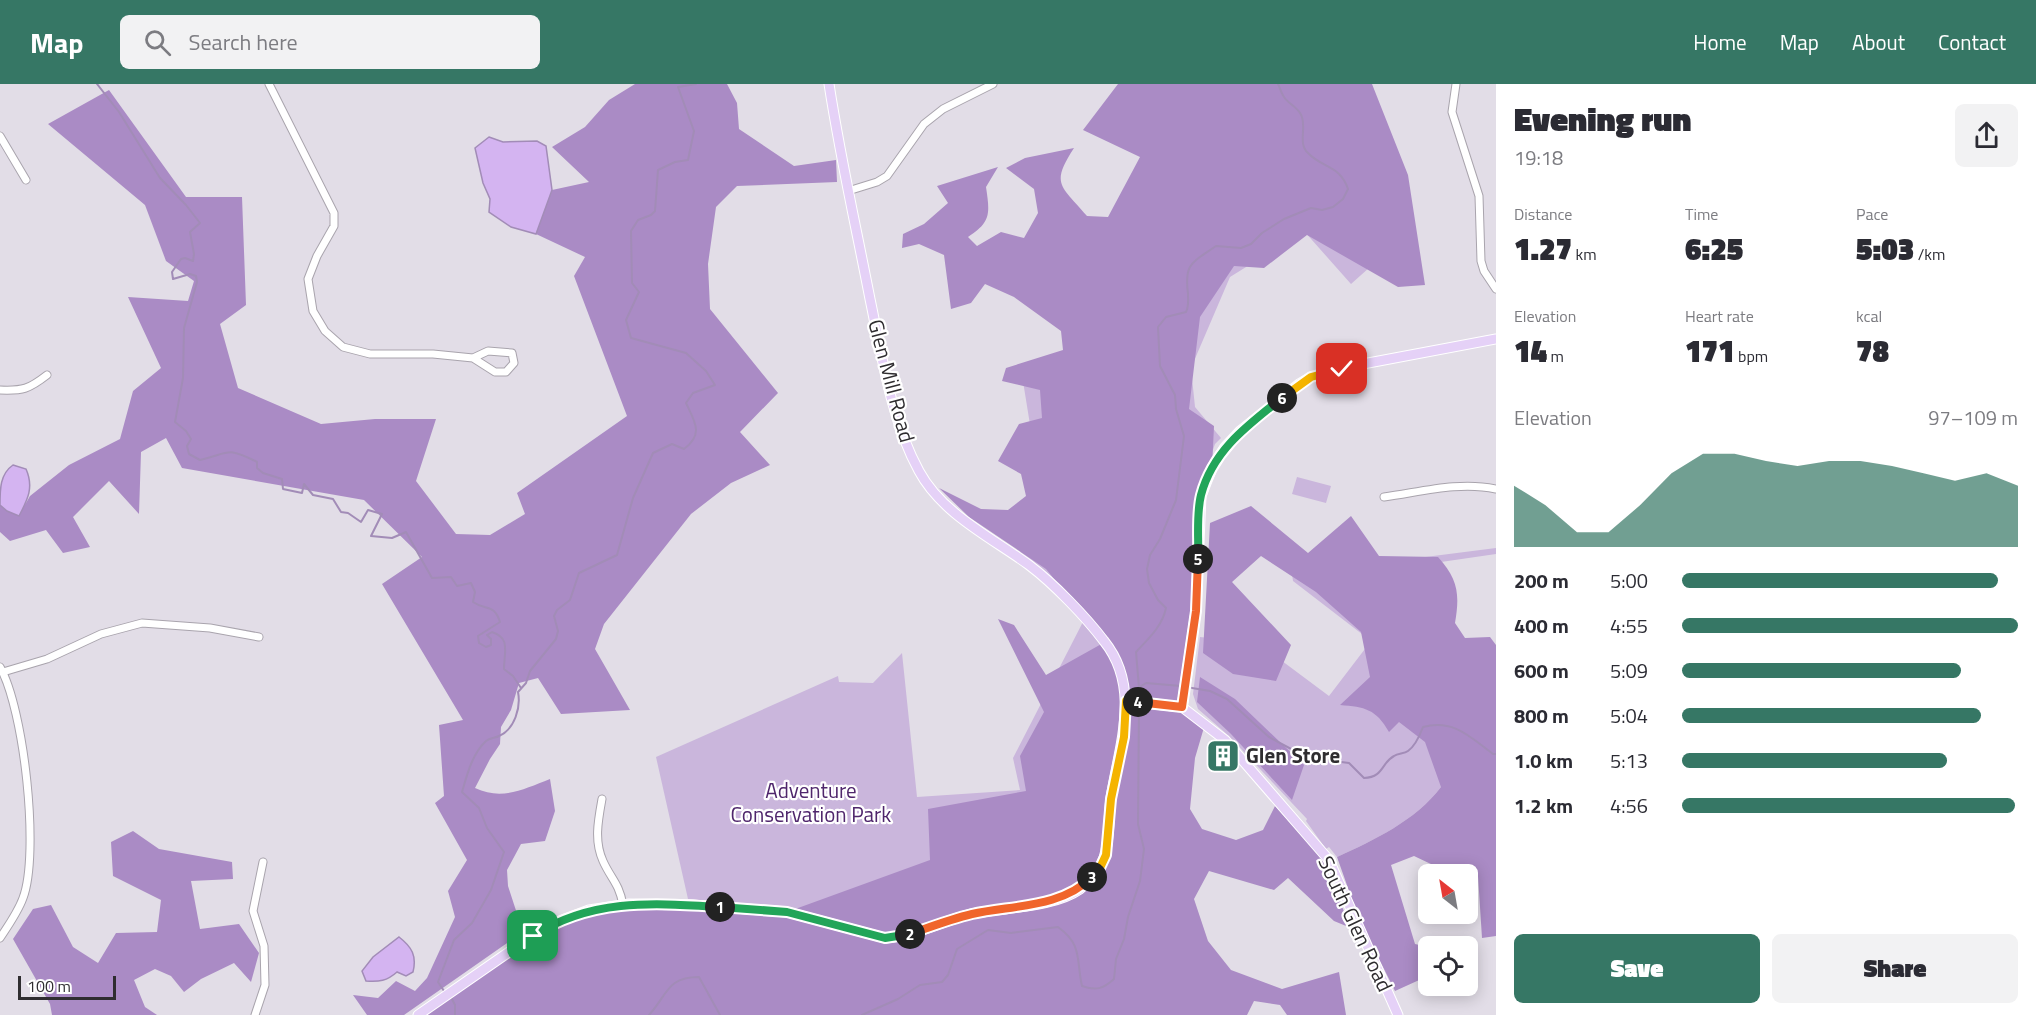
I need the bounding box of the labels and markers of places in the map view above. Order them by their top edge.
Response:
pin [1316,343,1367,394]
pin: 6 [1267,383,1297,413]
pin: 5 [1183,544,1213,574]
pin: 4 [1123,687,1153,717]
building icon: Glen Store [1205,738,1241,774]
place label: Glen Store [1246,739,1340,771]
pin: 3 [1077,862,1107,892]
pin: 1 [705,892,735,922]
pin [507,910,558,961]
pin: 2 [895,919,925,949]

